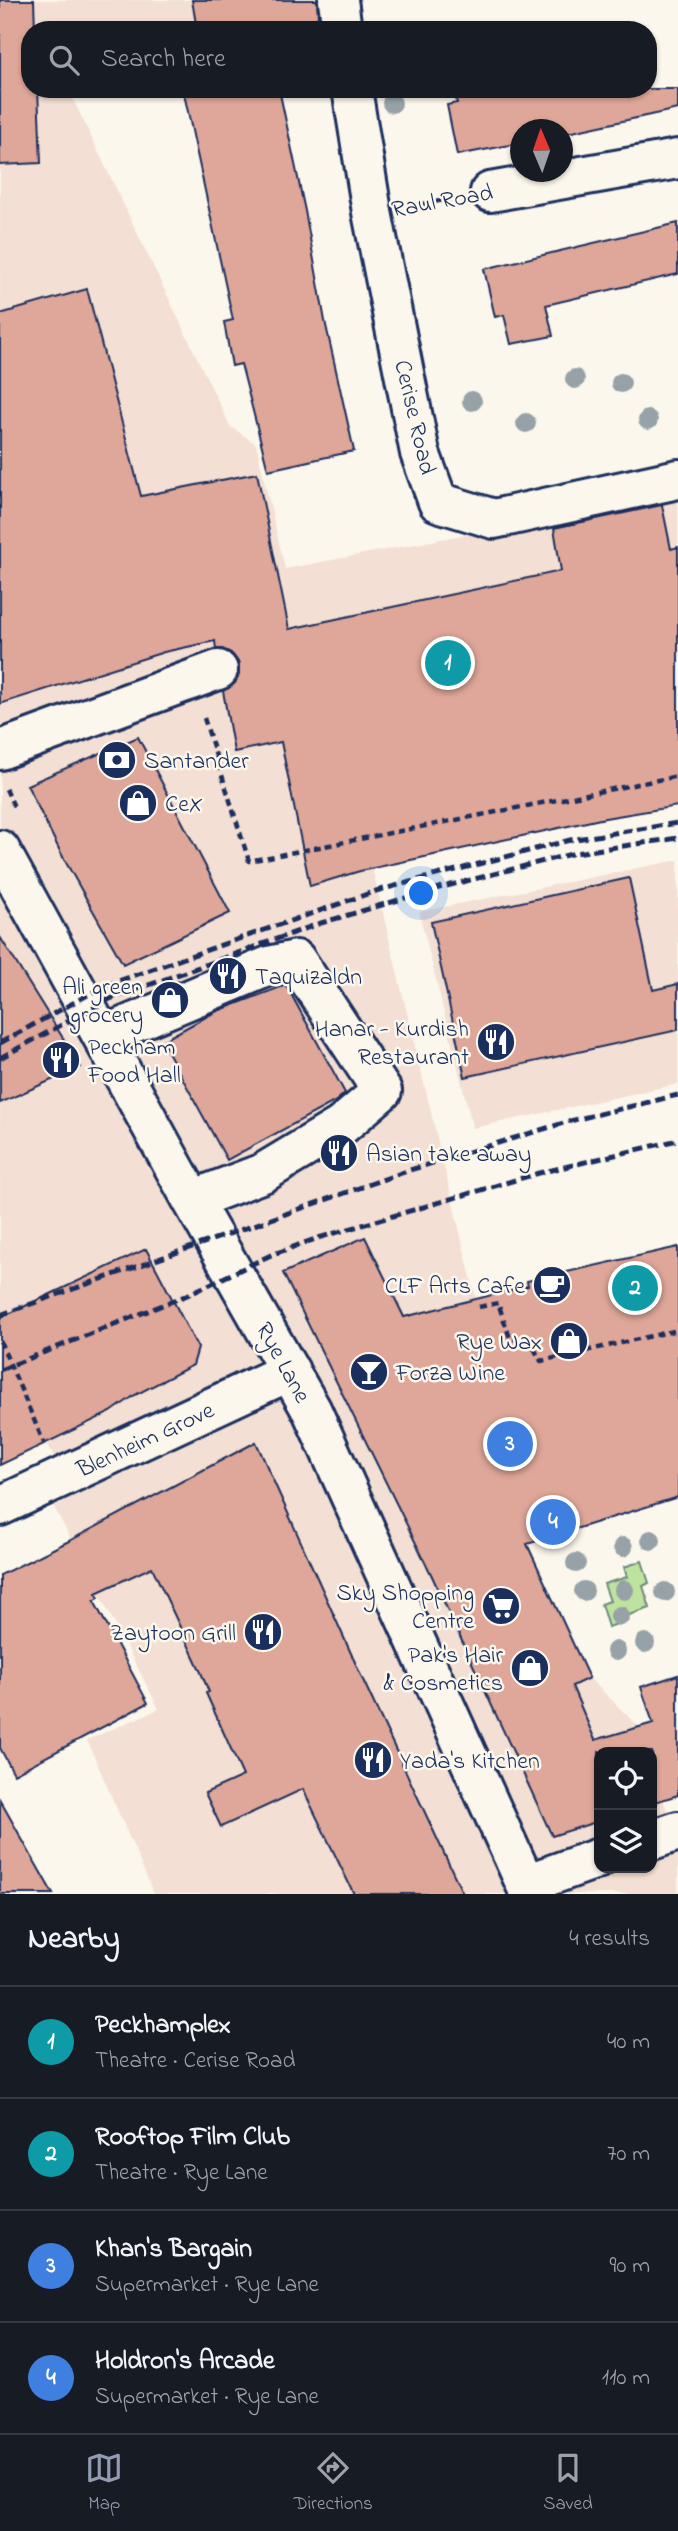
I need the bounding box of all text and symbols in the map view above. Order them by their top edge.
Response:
search box [21,21,657,98]
icon: search [45,41,83,79]
text: Search here [101,41,226,79]
north arrow [510,119,573,182]
street label: Raul Road [389,176,496,229]
street label: Cerise Road [383,357,444,479]
pin: 1 [425,637,471,689]
bank icon: Santander [96,739,138,781]
place label: Santander [144,745,249,780]
shop icon: CeX [117,782,159,824]
place label: CeX [165,788,203,823]
your location [404,876,438,910]
restaurant icon: Taquizaldn [207,955,249,997]
place label: Taquizaldn [255,961,362,996]
place label: Ali green grocery [62,971,143,1035]
shop icon: Ali green grocery [149,979,191,1021]
place label: Hanar - Kurdish Restaurant [315,1013,469,1076]
restaurant icon: Hanar - Kurdish Restaurant [475,1021,517,1063]
place label: Peckham Food Hall [87,1031,181,1094]
restaurant icon: Peckham Food Hall [40,1039,82,1081]
restaurant icon: Asian take away [318,1132,360,1174]
place label: Asian take away [366,1138,531,1174]
pin: 2 [612,1262,658,1314]
cafe icon: CLF Arts Cafe [531,1264,573,1306]
place label: CLF Arts Cafe [385,1270,525,1305]
street label: Rye Lane [244,1316,319,1411]
shop icon: Rye Wax [548,1320,590,1362]
place label: Rye Wax [456,1326,542,1362]
bar icon: Forza Wine [348,1351,390,1393]
place label: Forza Wine [395,1357,505,1392]
street label: Blenheim Grove [71,1394,221,1489]
pin: 3 [487,1418,533,1470]
pin: 4 [530,1496,576,1548]
place label: Sky Shopping Centre [336,1577,474,1640]
supermarket icon: Sky Shopping Centre [480,1585,522,1627]
restaurant icon: Zaytoon Grill [242,1611,284,1653]
place label: Zaytoon Grill [110,1617,236,1653]
place label: Pak's Hair & Cosmetics [384,1639,504,1702]
shop icon: Pak's Hair & Cosmetics [509,1647,551,1689]
restaurant icon: Yada's Kitchen [352,1739,394,1781]
place label: Yada's Kitchen [400,1745,540,1780]
map controls [594,1747,657,1873]
button: locate [594,1747,657,1810]
button: layers [594,1810,657,1873]
text: Nearby [28,1918,120,1962]
text: 4 results [569,1923,650,1956]
text: Peckhamplex [95,2007,231,2045]
text: 1 [47,2026,55,2059]
text: 40 m [607,2026,650,2059]
text: Theatre · Cerise Road [95,2045,295,2078]
text: Rooftop Film Club [95,2119,290,2157]
text: 2 [45,2138,57,2171]
text: 70 m [607,2138,650,2171]
text: Theatre · Rye Lane [95,2157,268,2190]
text: Khan's Bargain [95,2231,252,2269]
text: 3 [46,2250,56,2283]
text: 90 m [610,2250,650,2283]
text: Supermarket · Rye Lane [95,2269,319,2302]
text: Holdron's Arcade [95,2343,275,2381]
text: 4 [46,2362,56,2395]
text: 110 m [602,2362,650,2395]
text: Supermarket · Rye Lane [95,2381,319,2414]
tab: Map [85,2449,123,2518]
tab: Directions [294,2449,373,2518]
tab: Saved [543,2449,593,2518]

